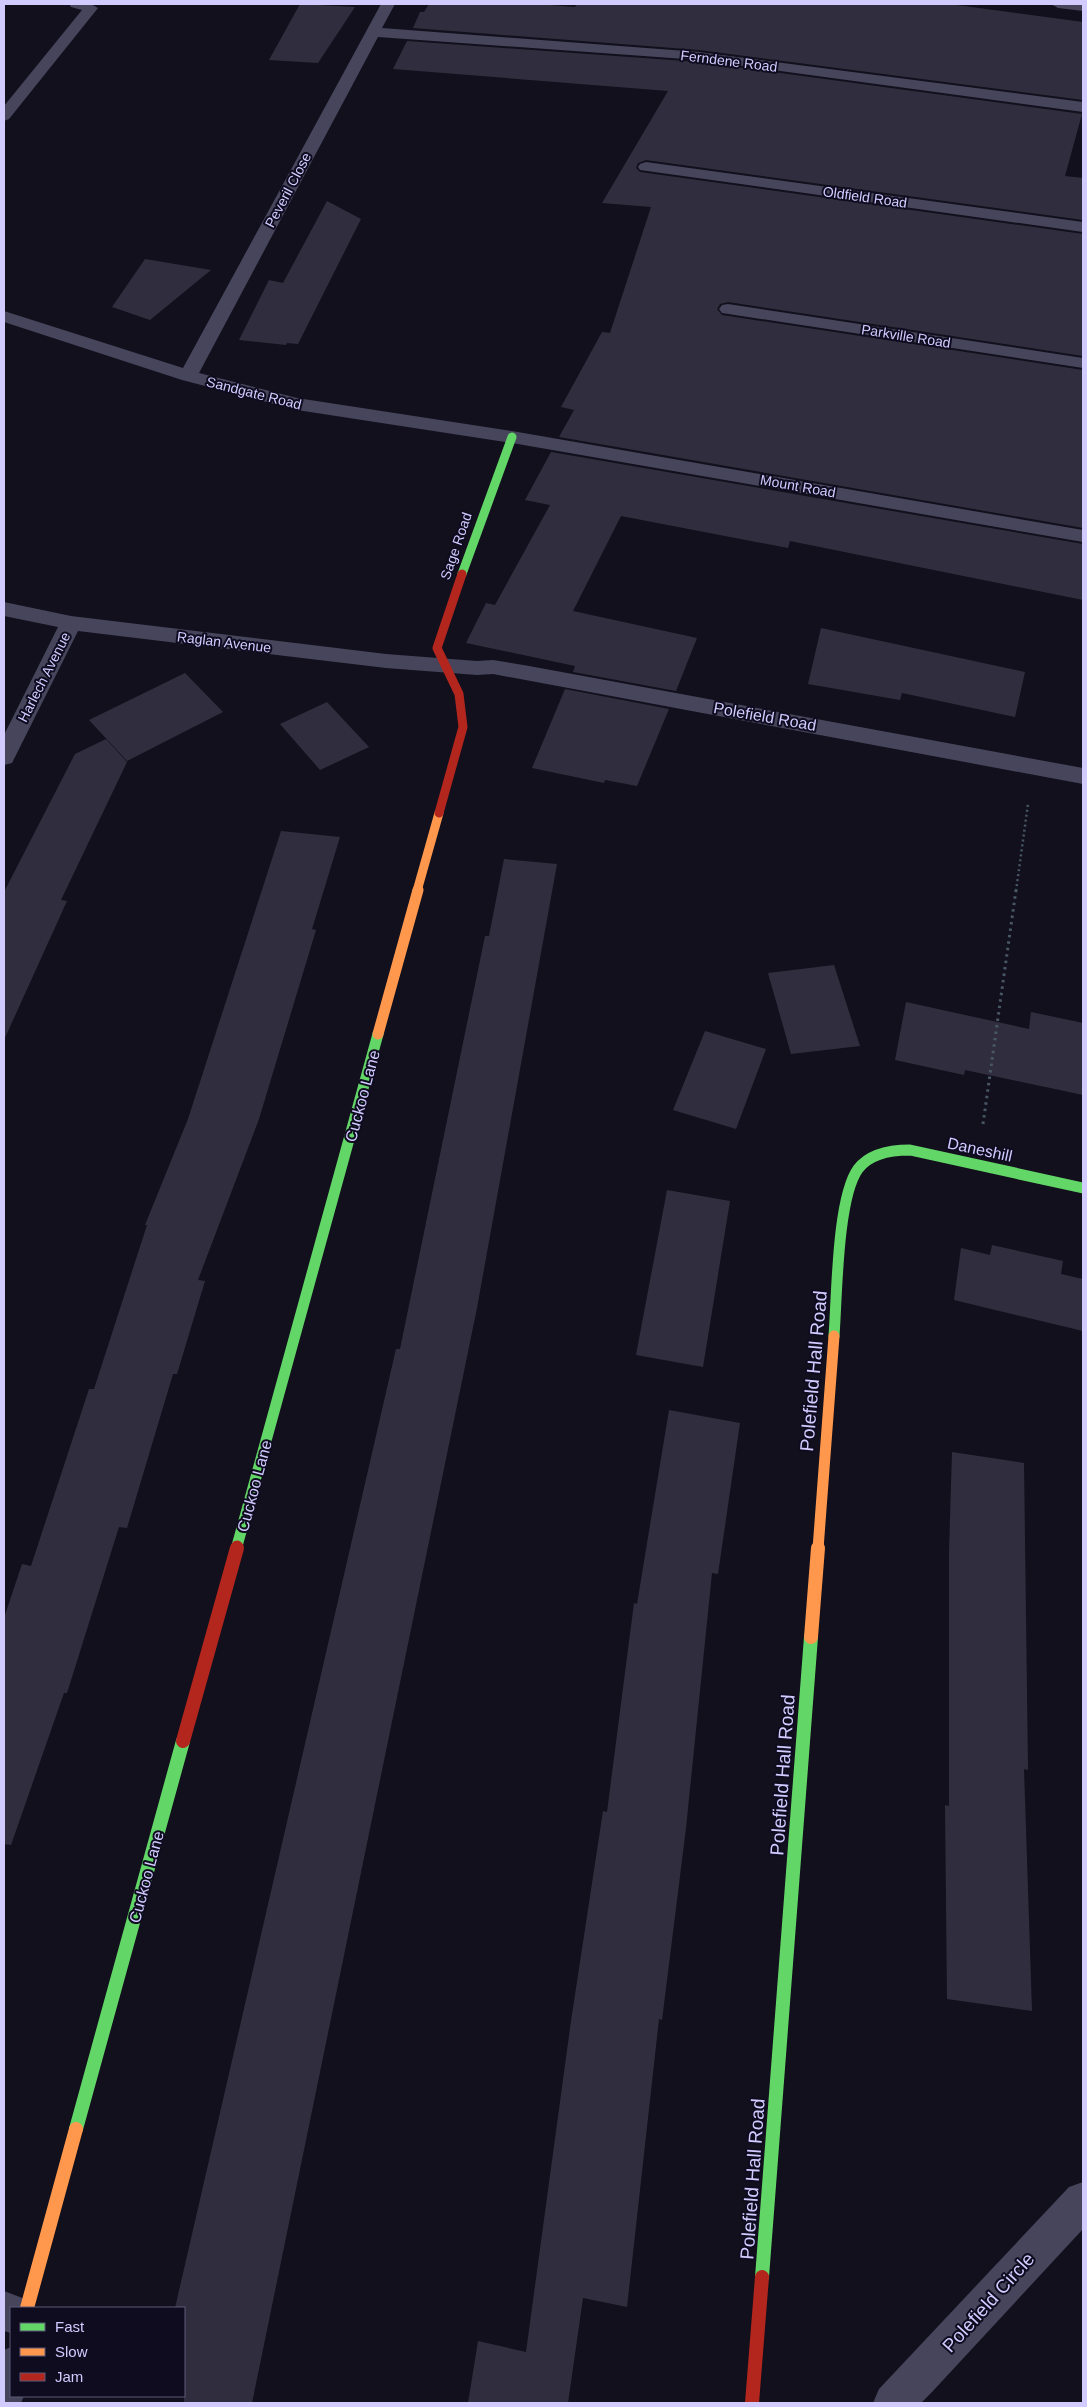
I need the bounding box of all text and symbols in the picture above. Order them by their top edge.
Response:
street label: Ferndene Road [680,47,778,75]
street label: Peveril Close [262,150,315,230]
street label: Oldfield Road [822,183,908,211]
street label: Parkville Road [860,321,952,351]
street label: Sandgate Road [205,373,303,413]
street label: Mount Road [759,471,837,501]
street label: Sage Road [437,510,475,582]
street label: Raglan Avenue [176,628,272,656]
street label: Harlech Avenue [14,629,74,725]
street label: Polefield Road [712,699,818,734]
street label: Cuckoo Lane [342,1048,383,1144]
street label: Daneshill [946,1134,1014,1165]
street label: Polefield Hall Road [796,1290,831,1452]
street label: Cuckoo Lane [234,1438,275,1534]
street label: Polefield Hall Road [766,1694,799,1856]
street label: Cuckoo Lane [126,1829,167,1925]
street label: Polefield Hall Road [736,2098,769,2260]
street label: Polefield Circle [938,2248,1039,2356]
legend [10,2307,185,2397]
text: Fast [55,2318,85,2335]
text: Slow [55,2343,88,2360]
text: Jam [55,2368,83,2385]

